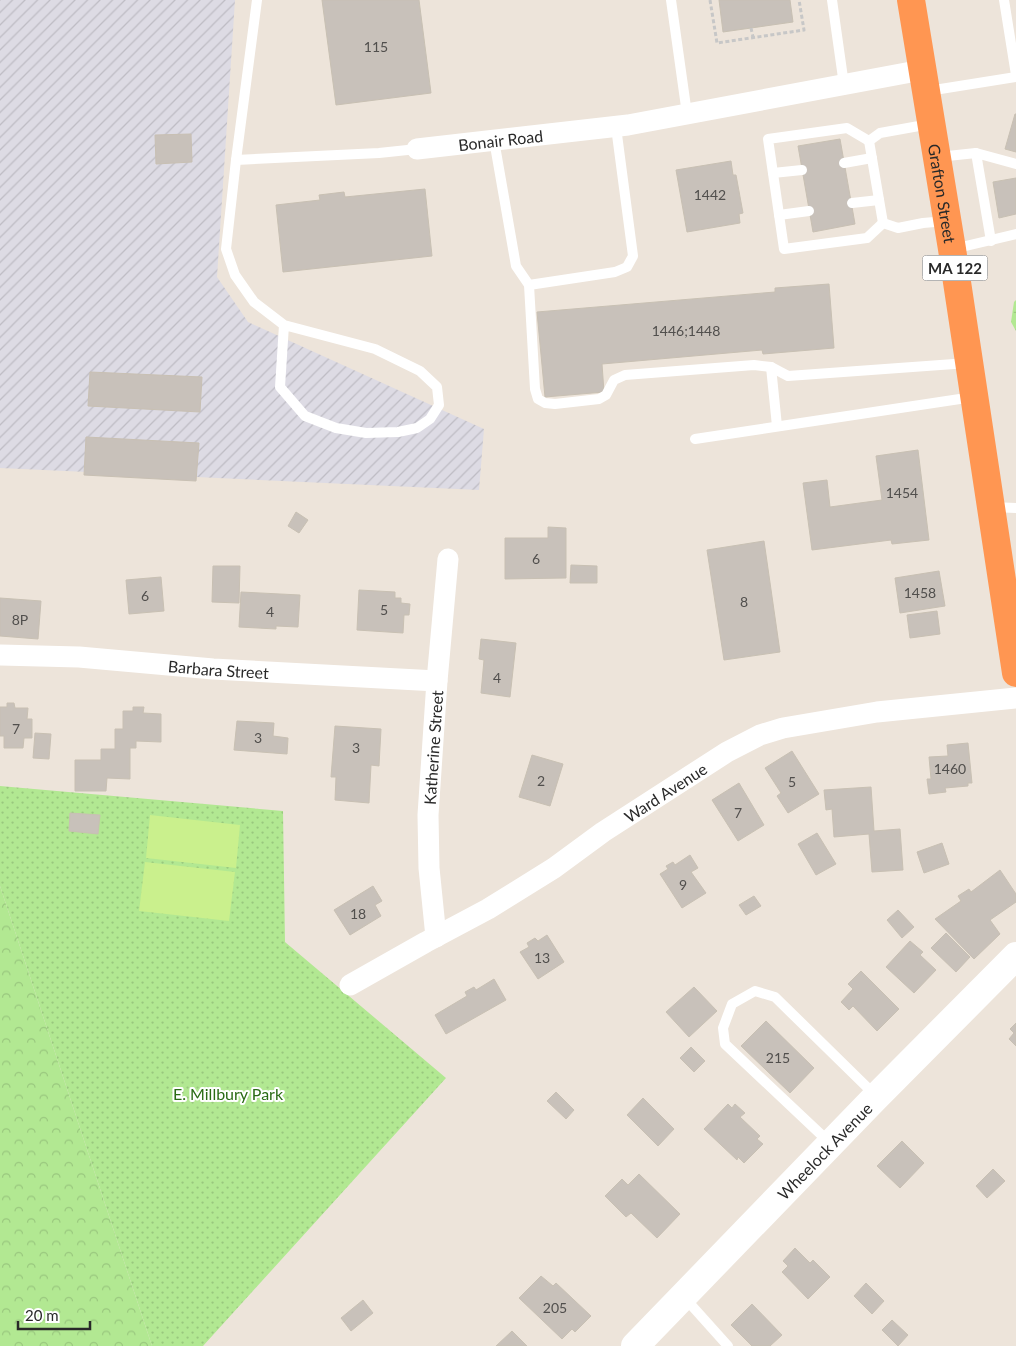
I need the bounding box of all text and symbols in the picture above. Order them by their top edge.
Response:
house number: 115 [364,38,388,55]
street label: Bonair Road [457,125,544,154]
street label: Grafton Street [925,142,960,245]
house number: 1442 [694,186,726,203]
road number: MA 122 [922,256,988,280]
house number: 1446;1448 [652,322,720,339]
house number: 1454 [886,484,918,501]
house number: 6 [532,550,540,567]
house number: 1458 [904,584,936,601]
house number: 6 [141,587,149,604]
house number: 8 [740,593,748,610]
house number: 5 [380,601,388,618]
house number: 4 [266,603,274,620]
house number: 8P [12,611,28,628]
street label: Barbara Street [167,656,270,681]
house number: 4 [493,669,501,686]
street label: Katherine Street [419,689,446,805]
house number: 7 [12,720,20,737]
house number: 3 [254,729,262,746]
house number: 3 [352,739,360,756]
street label: Ward Avenue [620,758,710,826]
house number: 1460 [934,760,966,777]
house number: 2 [537,772,545,789]
house number: 5 [788,773,796,790]
house number: 7 [734,804,742,821]
house number: 9 [679,876,687,893]
house number: 18 [350,905,366,922]
house number: 13 [534,949,550,966]
house number: 215 [766,1049,790,1066]
park label: E. Millbury Park [173,1084,284,1103]
street label: Wheelock Avenue [773,1098,875,1203]
scale bar [18,1298,90,1330]
house number: 205 [543,1299,567,1316]
text: 20 m [25,1306,59,1324]

